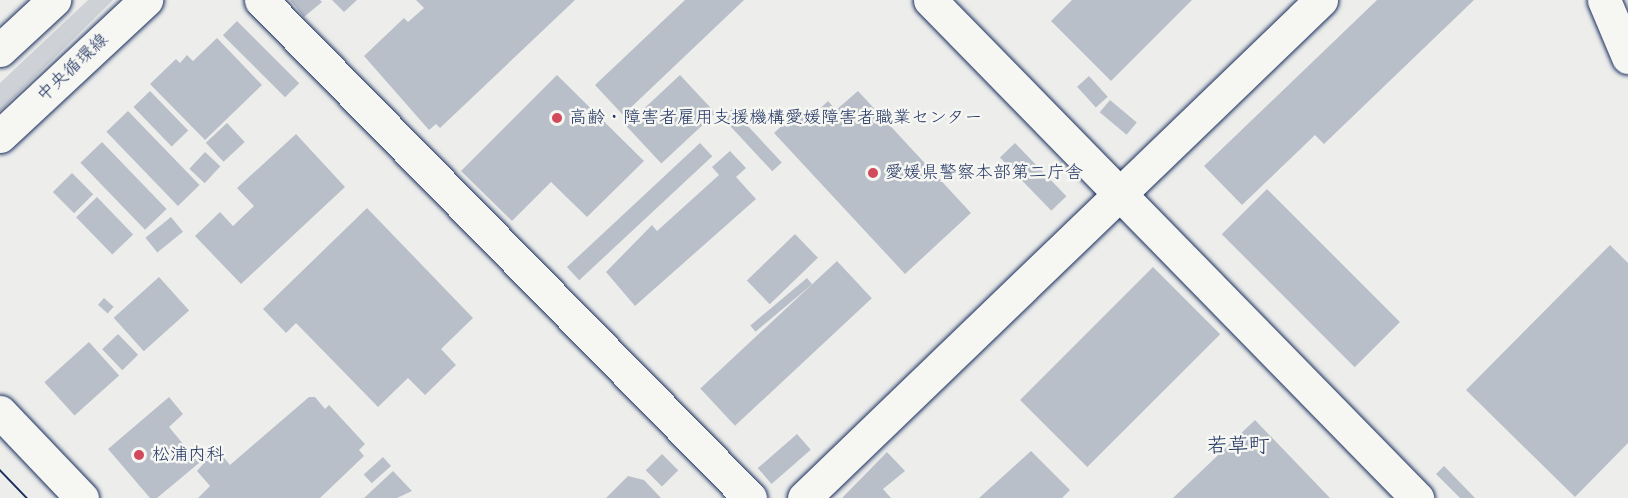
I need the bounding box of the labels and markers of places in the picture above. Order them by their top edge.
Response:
place label: 高齢・障害者雇用支援機構愛媛障害者職業センター [569,107,983,129]
marker: 高齢・障害者雇用支援機構愛媛障害者職業センター [550,111,564,125]
place label: 愛媛県警察本部第二庁舎 [885,162,1083,184]
marker: 愛媛県警察本部第二庁舎 [866,166,880,180]
place label: 松浦内科 [152,444,224,466]
marker: 松浦内科 [130,446,148,464]

